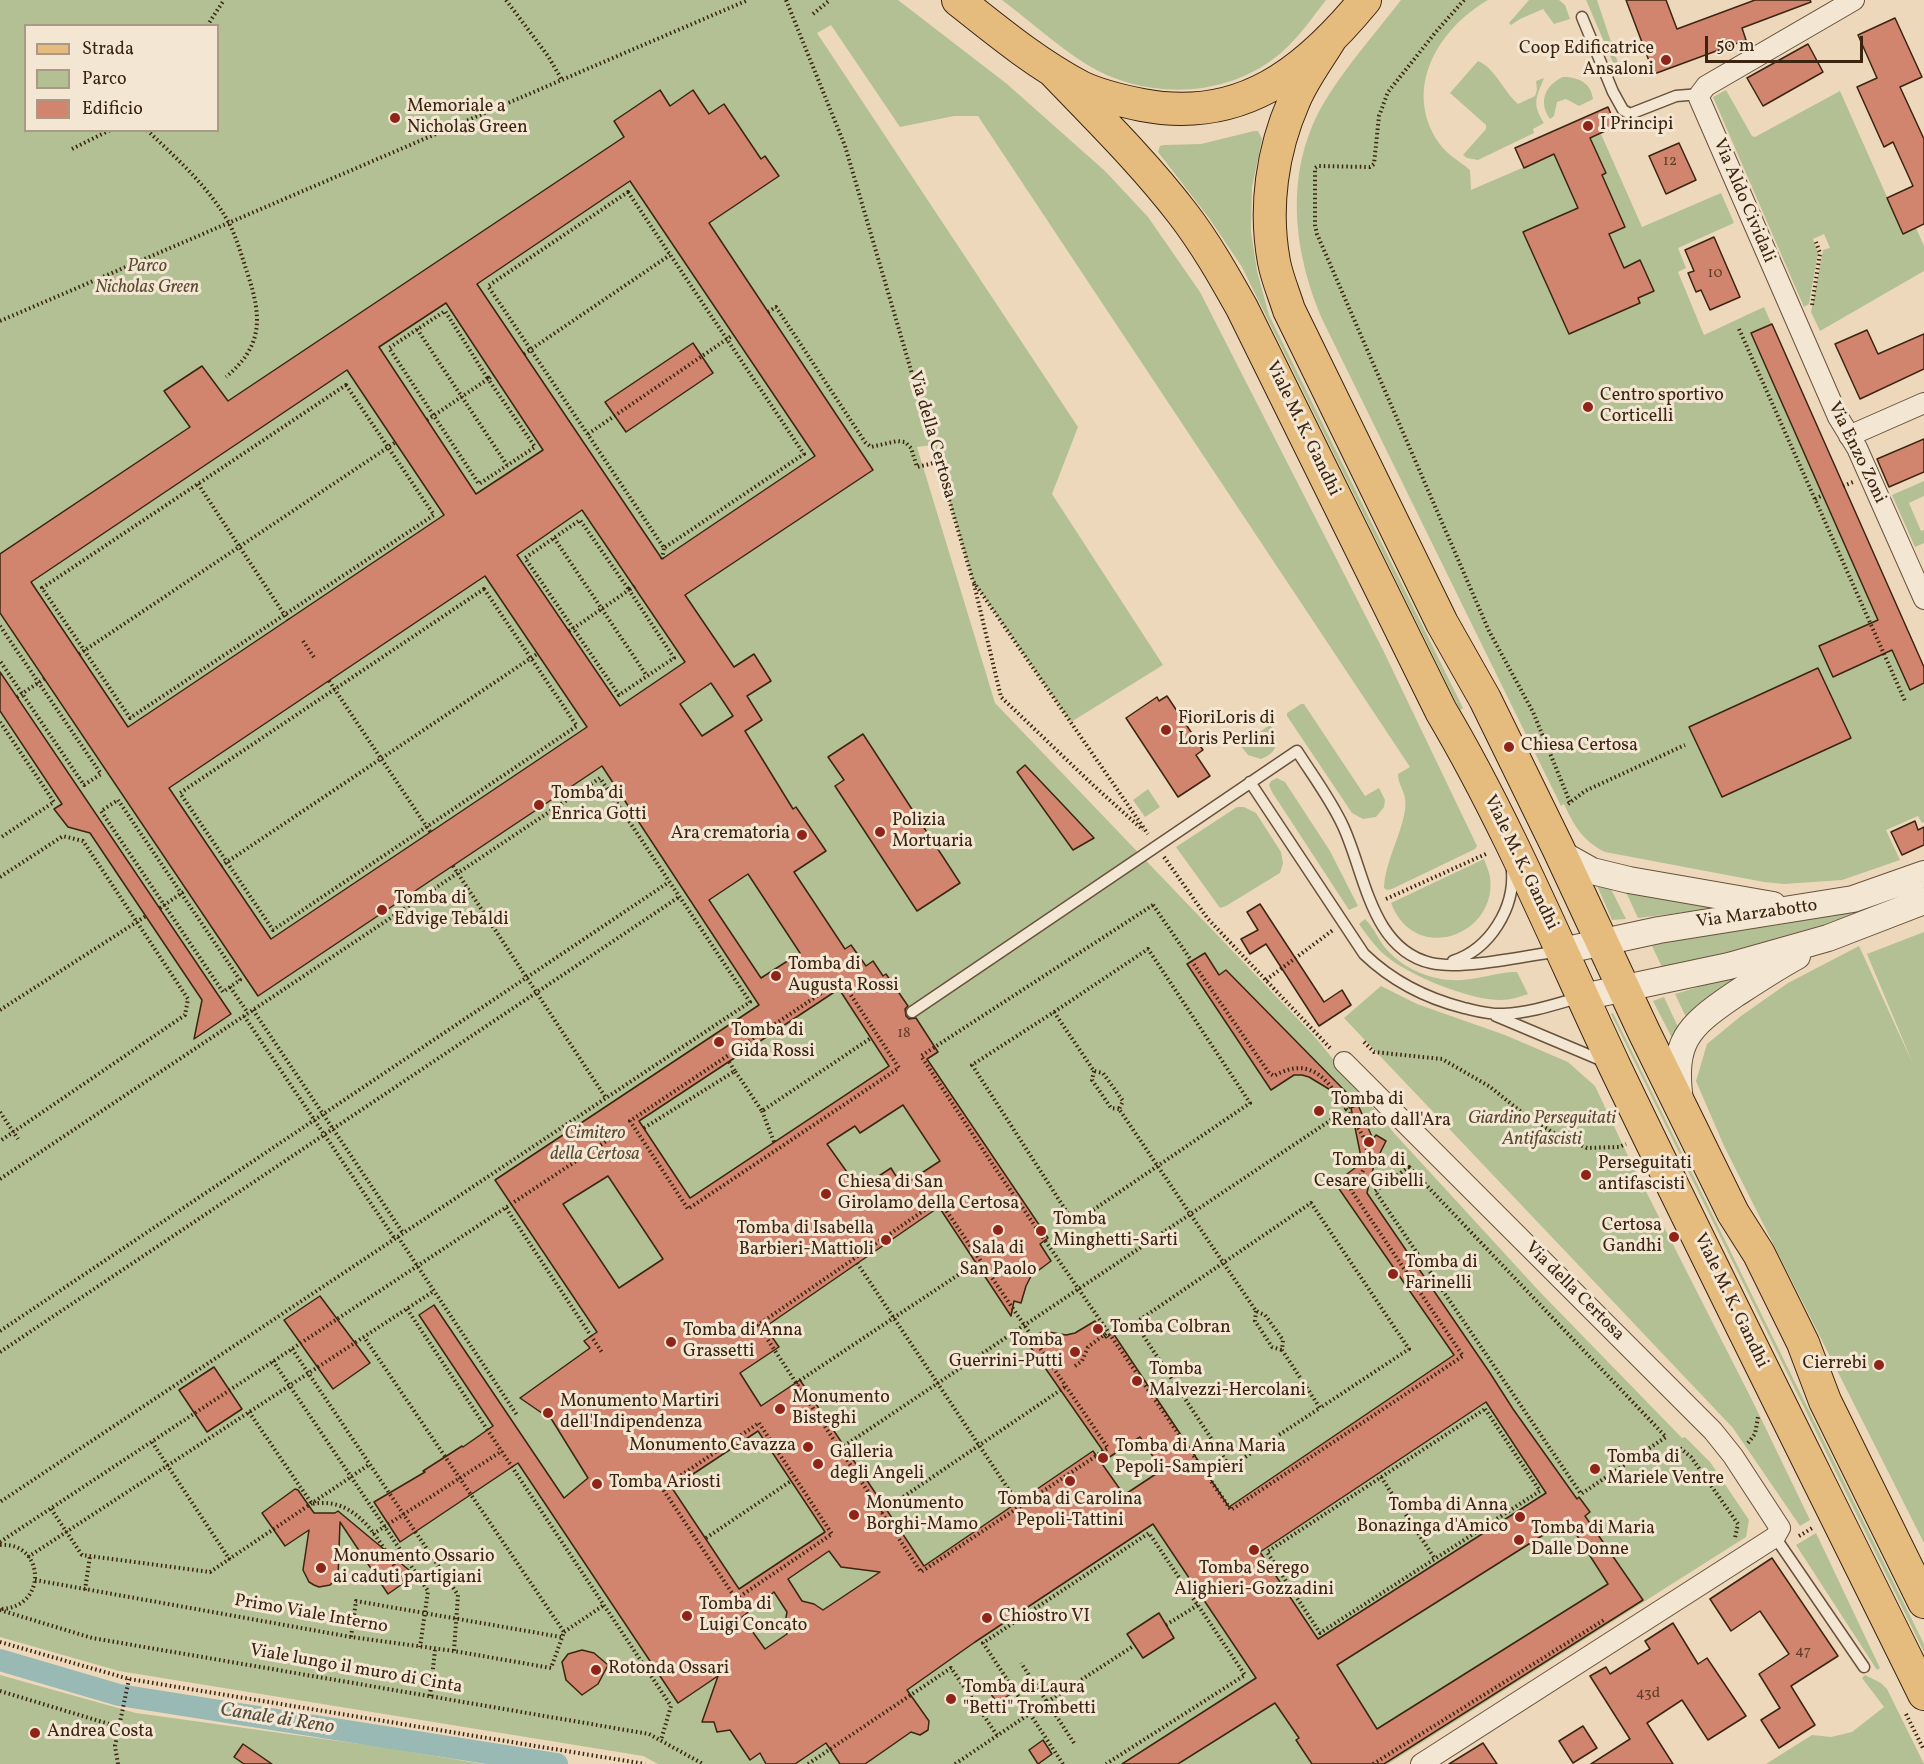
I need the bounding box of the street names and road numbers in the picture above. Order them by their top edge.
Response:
street label: Via Aldo Cividali [1707,136,1779,266]
street label: Viale M. K. Gandhi [1260,358,1344,500]
street label: Via della Certosa [902,369,960,501]
street label: Via Enzo Zoni [1822,399,1890,507]
street label: Viale M. K. Gandhi [1478,792,1562,934]
street label: Via Marzabotto [1695,896,1819,934]
street label: Viale M. K. Gandhi [1688,1230,1772,1372]
street label: Via della Certosa [1520,1238,1628,1346]
street label: Primo Viale Interno [233,1591,389,1639]
street label: Viale lungo il muro di Cinta [248,1641,464,1699]

